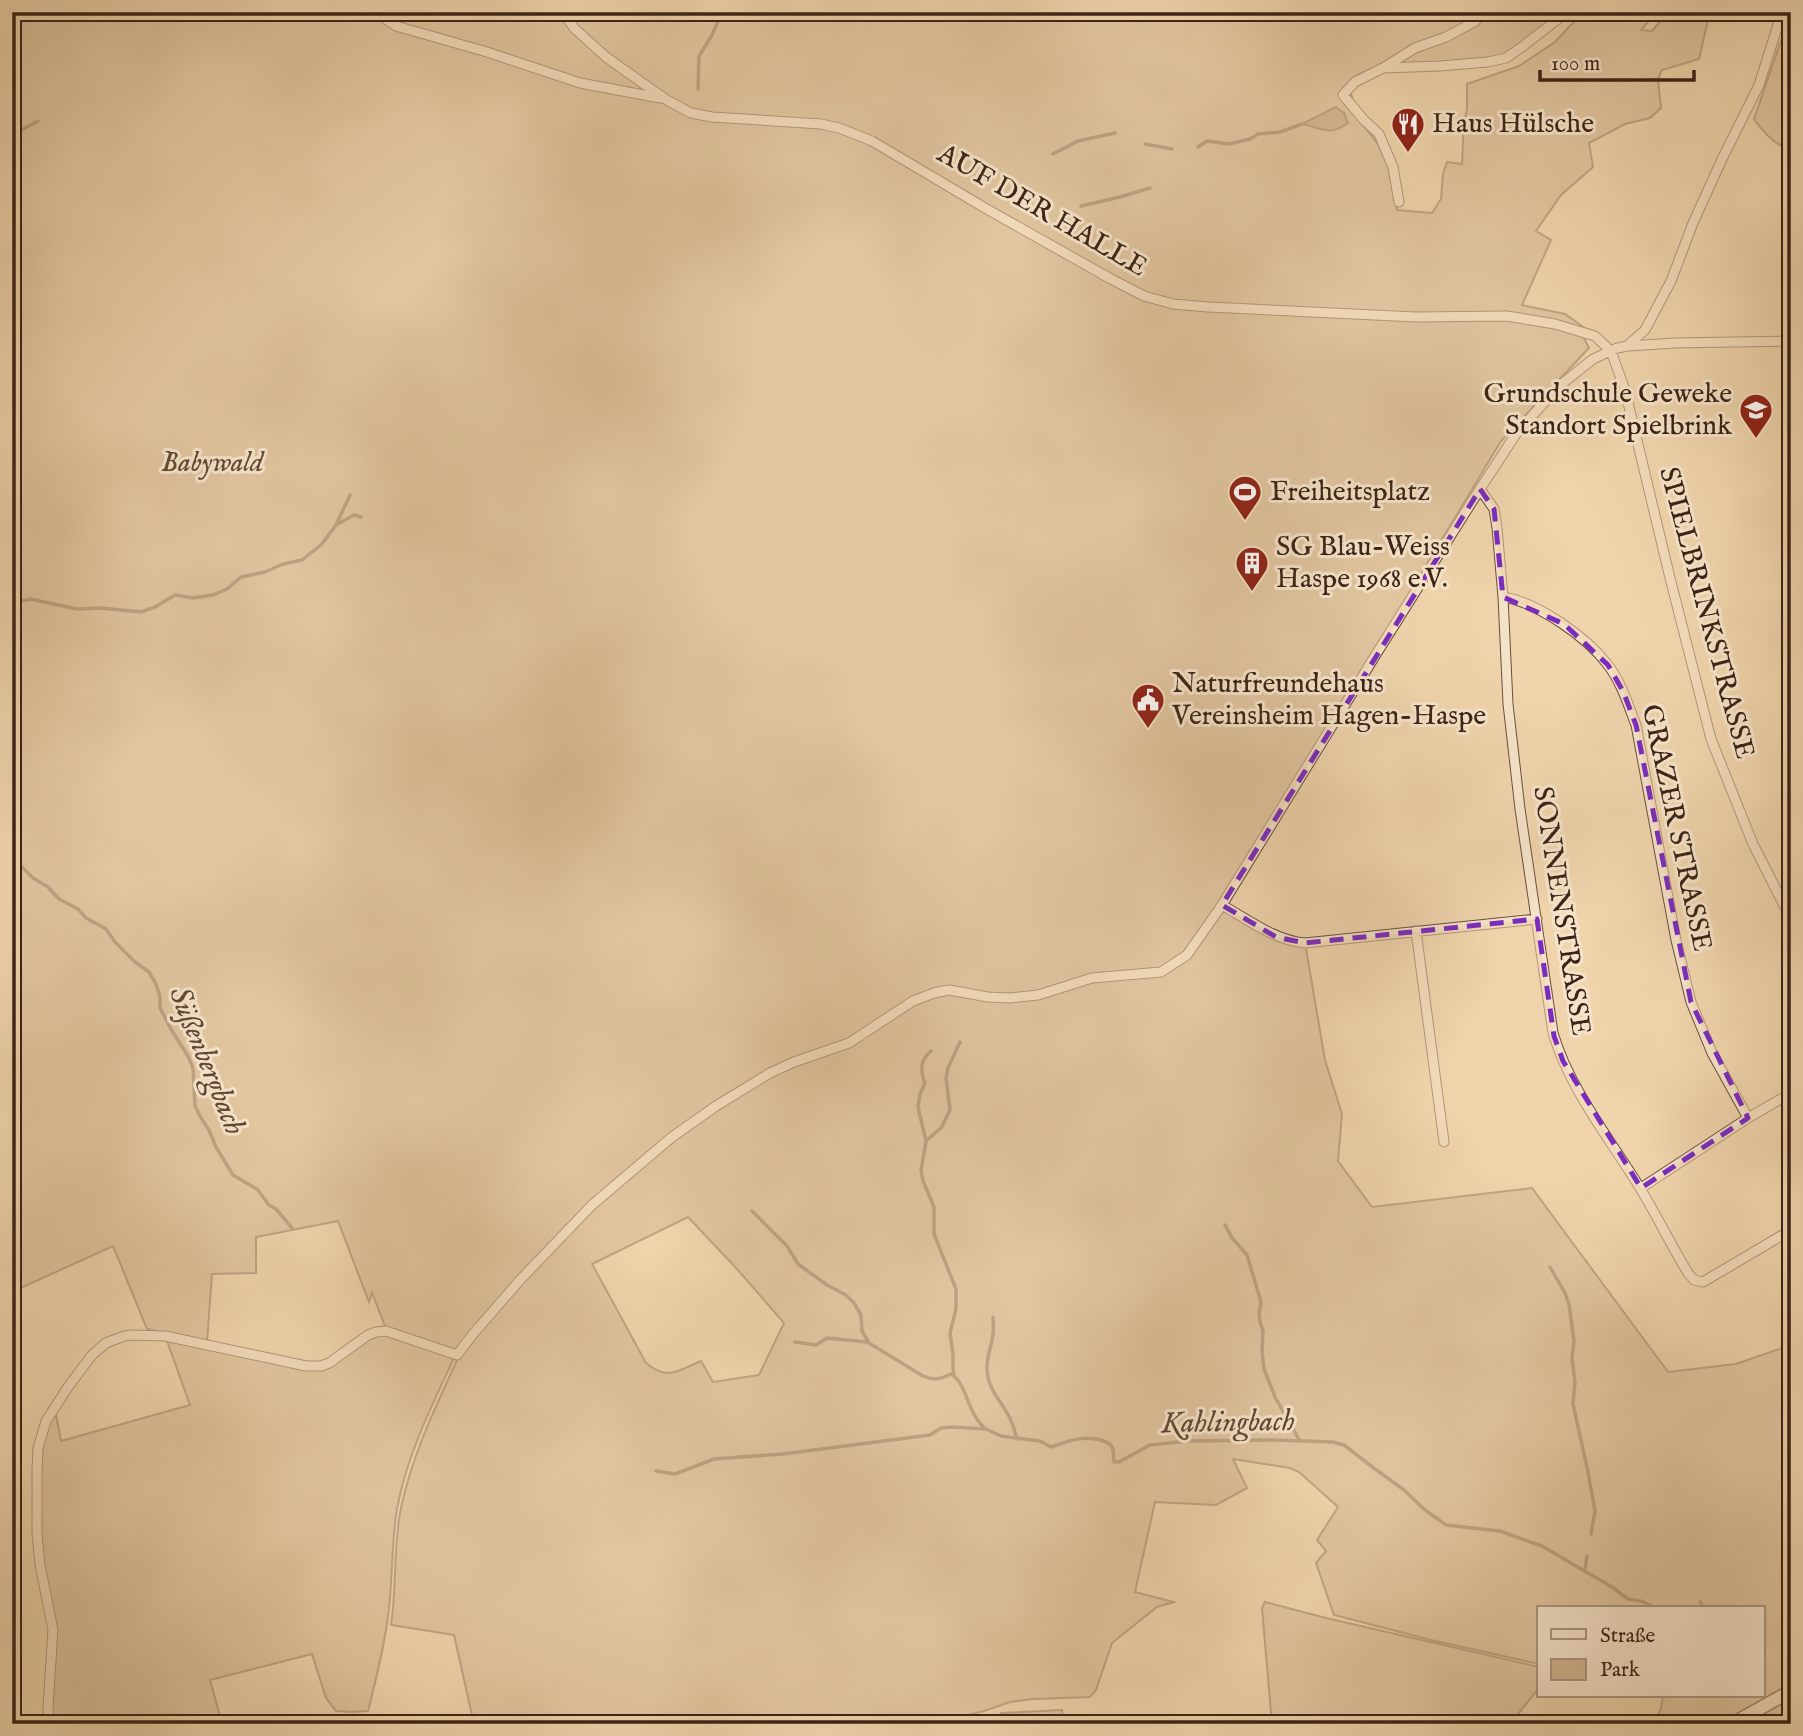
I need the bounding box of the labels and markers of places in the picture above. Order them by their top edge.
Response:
restaurant icon: Haus Hülsche [1389,105,1427,154]
place label: Haus Hülsche [1432,107,1594,142]
place label: Grundschule Geweke Standort Spielbrink [1484,377,1733,444]
school or university icon: Grundschule Geweke Standort Spielbrink [1737,391,1775,440]
sports icon: Freiheitsplatz [1226,473,1264,522]
place label: Freiheitsplatz [1270,475,1430,510]
place label: SG Blau-Weiss Haspe 1968 e.V. [1276,530,1450,597]
building icon: SG Blau-Weiss Haspe 1968 e.V. [1233,544,1271,593]
place label: Naturfreundehaus Vereinsheim Hagen-Haspe [1171,667,1486,734]
public building icon: Naturfreundehaus Vereinsheim Hagen-Haspe [1129,681,1167,730]

